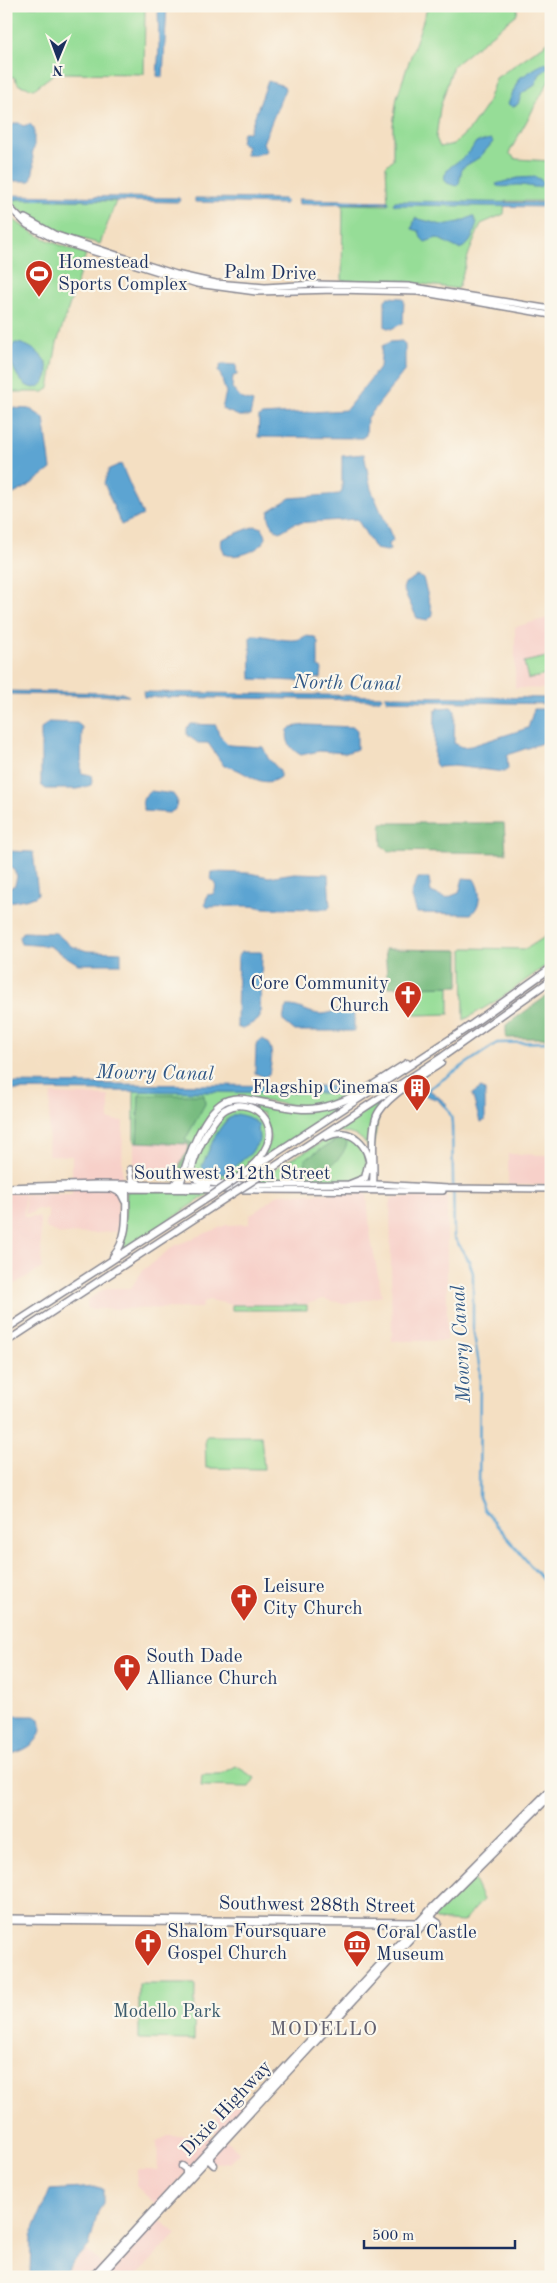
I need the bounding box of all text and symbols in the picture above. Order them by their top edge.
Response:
north arrow [32,32,82,82]
text: N [52,63,63,77]
place label: Homestead Sports Complex [58,254,188,295]
sports icon: Homestead Sports Complex [24,259,54,298]
street label: Palm Drive [224,264,316,284]
water label: North Canal [292,673,401,695]
place label: Core Community Church [250,975,389,1016]
church icon: Core Community Church [393,980,423,1019]
water label: Mowry Canal [95,1063,214,1085]
building icon: Flagship Cinemas [402,1073,432,1112]
place label: Flagship Cinemas [252,1079,398,1098]
street label: Southwest 312th Street [134,1165,330,1184]
water label: Mowry Canal [449,1284,475,1404]
place label: Leisure City Church [263,1578,363,1619]
church icon: Leisure City Church [229,1583,259,1622]
place label: South Dade Alliance Church [146,1648,278,1689]
church icon: South Dade Alliance Church [112,1653,142,1692]
street label: Southwest 288th Street [218,1895,416,1917]
place label: Shalom Foursquare Gospel Church [167,1923,326,1964]
place label: Coral Castle Museum [376,1924,477,1965]
church icon: Shalom Foursquare Gospel Church [133,1928,163,1967]
museum icon: Coral Castle Museum [342,1929,372,1968]
park label: Modello Park [113,2003,221,2022]
district label: MODELLO [270,2020,378,2040]
street label: Dixie Highway [178,2058,276,2160]
scale bar [364,2218,516,2250]
text: 500 m [372,2229,414,2244]

